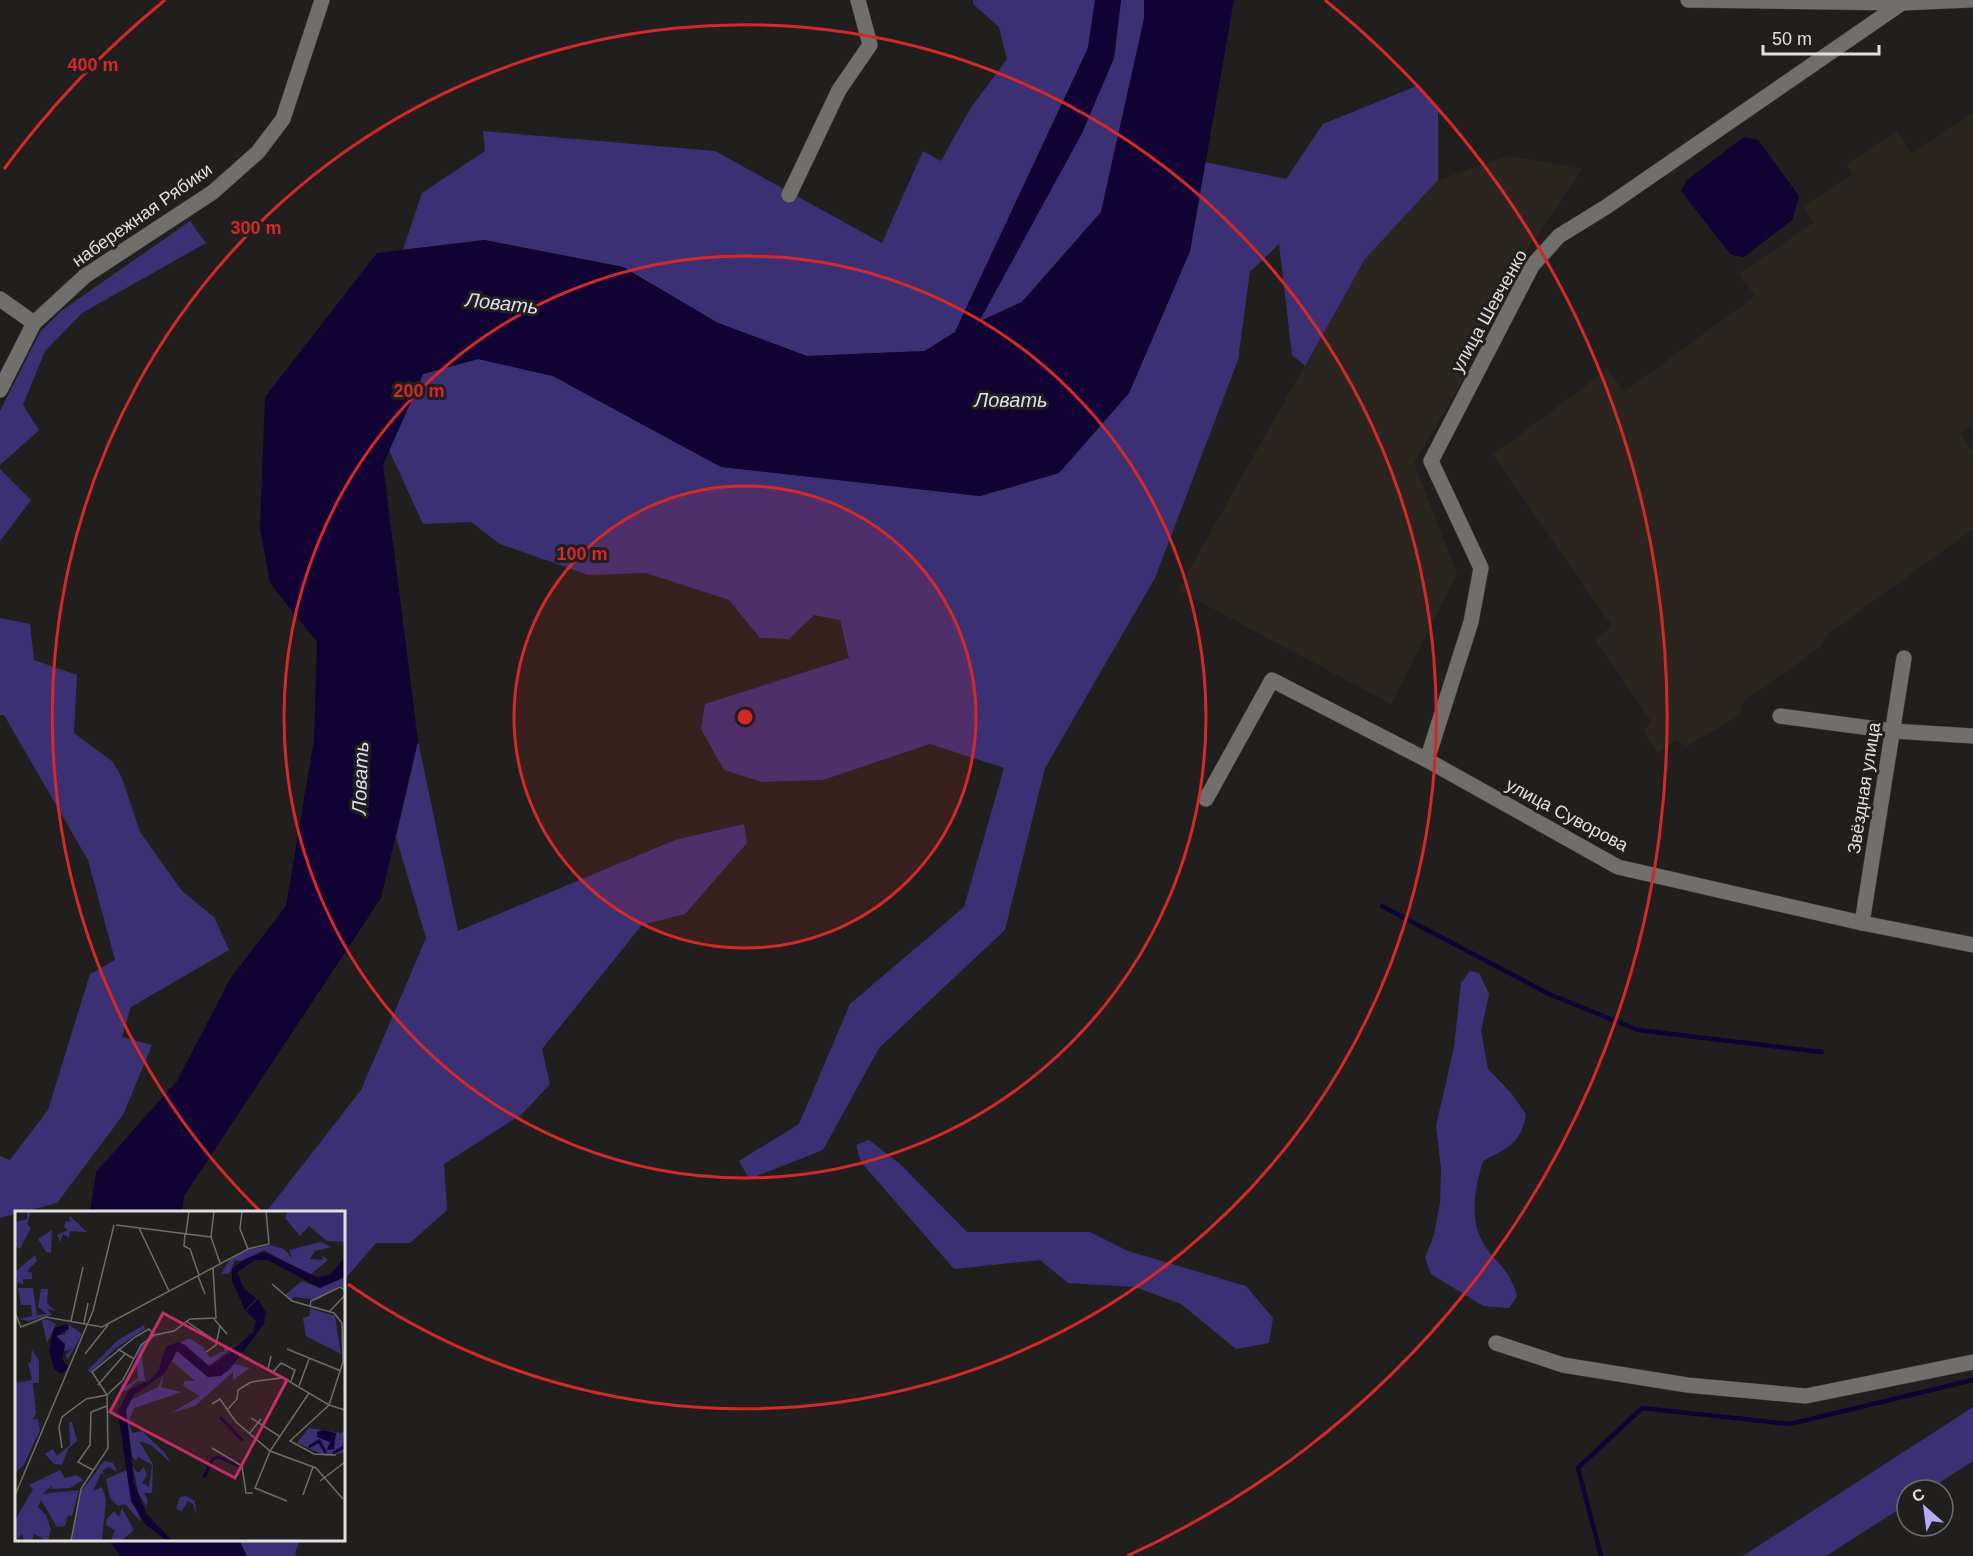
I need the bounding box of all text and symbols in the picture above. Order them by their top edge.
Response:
scale bar [1763,18,1878,56]
text: 50 m [1772,29,1812,49]
text: 400 m [67,55,119,75]
street label: набережная Рябики [68,159,216,271]
text: 300 m [230,218,282,238]
street label: улица Шевченко [1447,246,1531,376]
water label: Ловать [462,288,540,318]
text: 200 m [393,381,445,401]
water label: Ловать [972,389,1048,411]
text: 100 m [556,544,608,564]
centre of rings [735,707,755,727]
street label: Звёздная улица [1844,720,1884,855]
water label: Ловать [348,741,372,817]
street label: улица Суворова [1503,774,1632,856]
inset map [15,1211,345,1541]
north arrow [1895,1478,1955,1538]
text: С [1909,1485,1928,1505]

